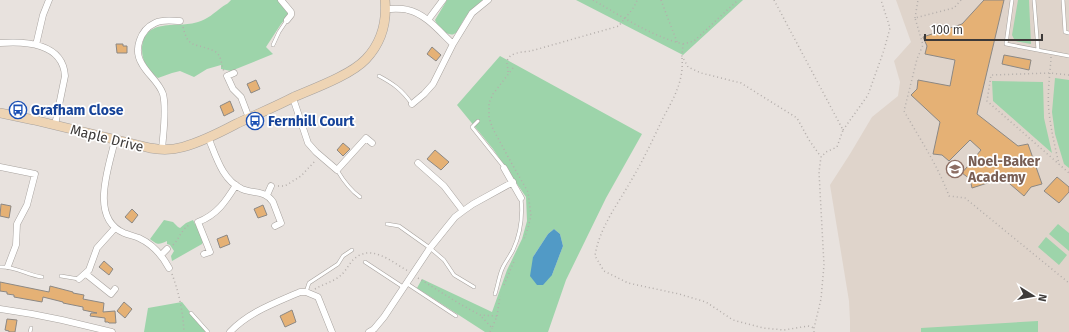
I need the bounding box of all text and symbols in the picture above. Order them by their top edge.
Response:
scale bar [925,16,1042,42]
text: 100 m [931,23,963,37]
bus stop icon: Grafham Close [8,100,28,120]
place label: Grafham Close [31,102,124,119]
bus stop icon: Fernhill Court [245,111,265,131]
place label: Fernhill Court [268,113,355,130]
street label: Maple Drive [68,121,145,156]
place label: Noel-Baker Academy [967,153,1040,186]
school or university icon: Noel-Baker Academy [945,159,965,179]
north arrow [1013,276,1053,316]
text: N [1035,293,1049,303]

